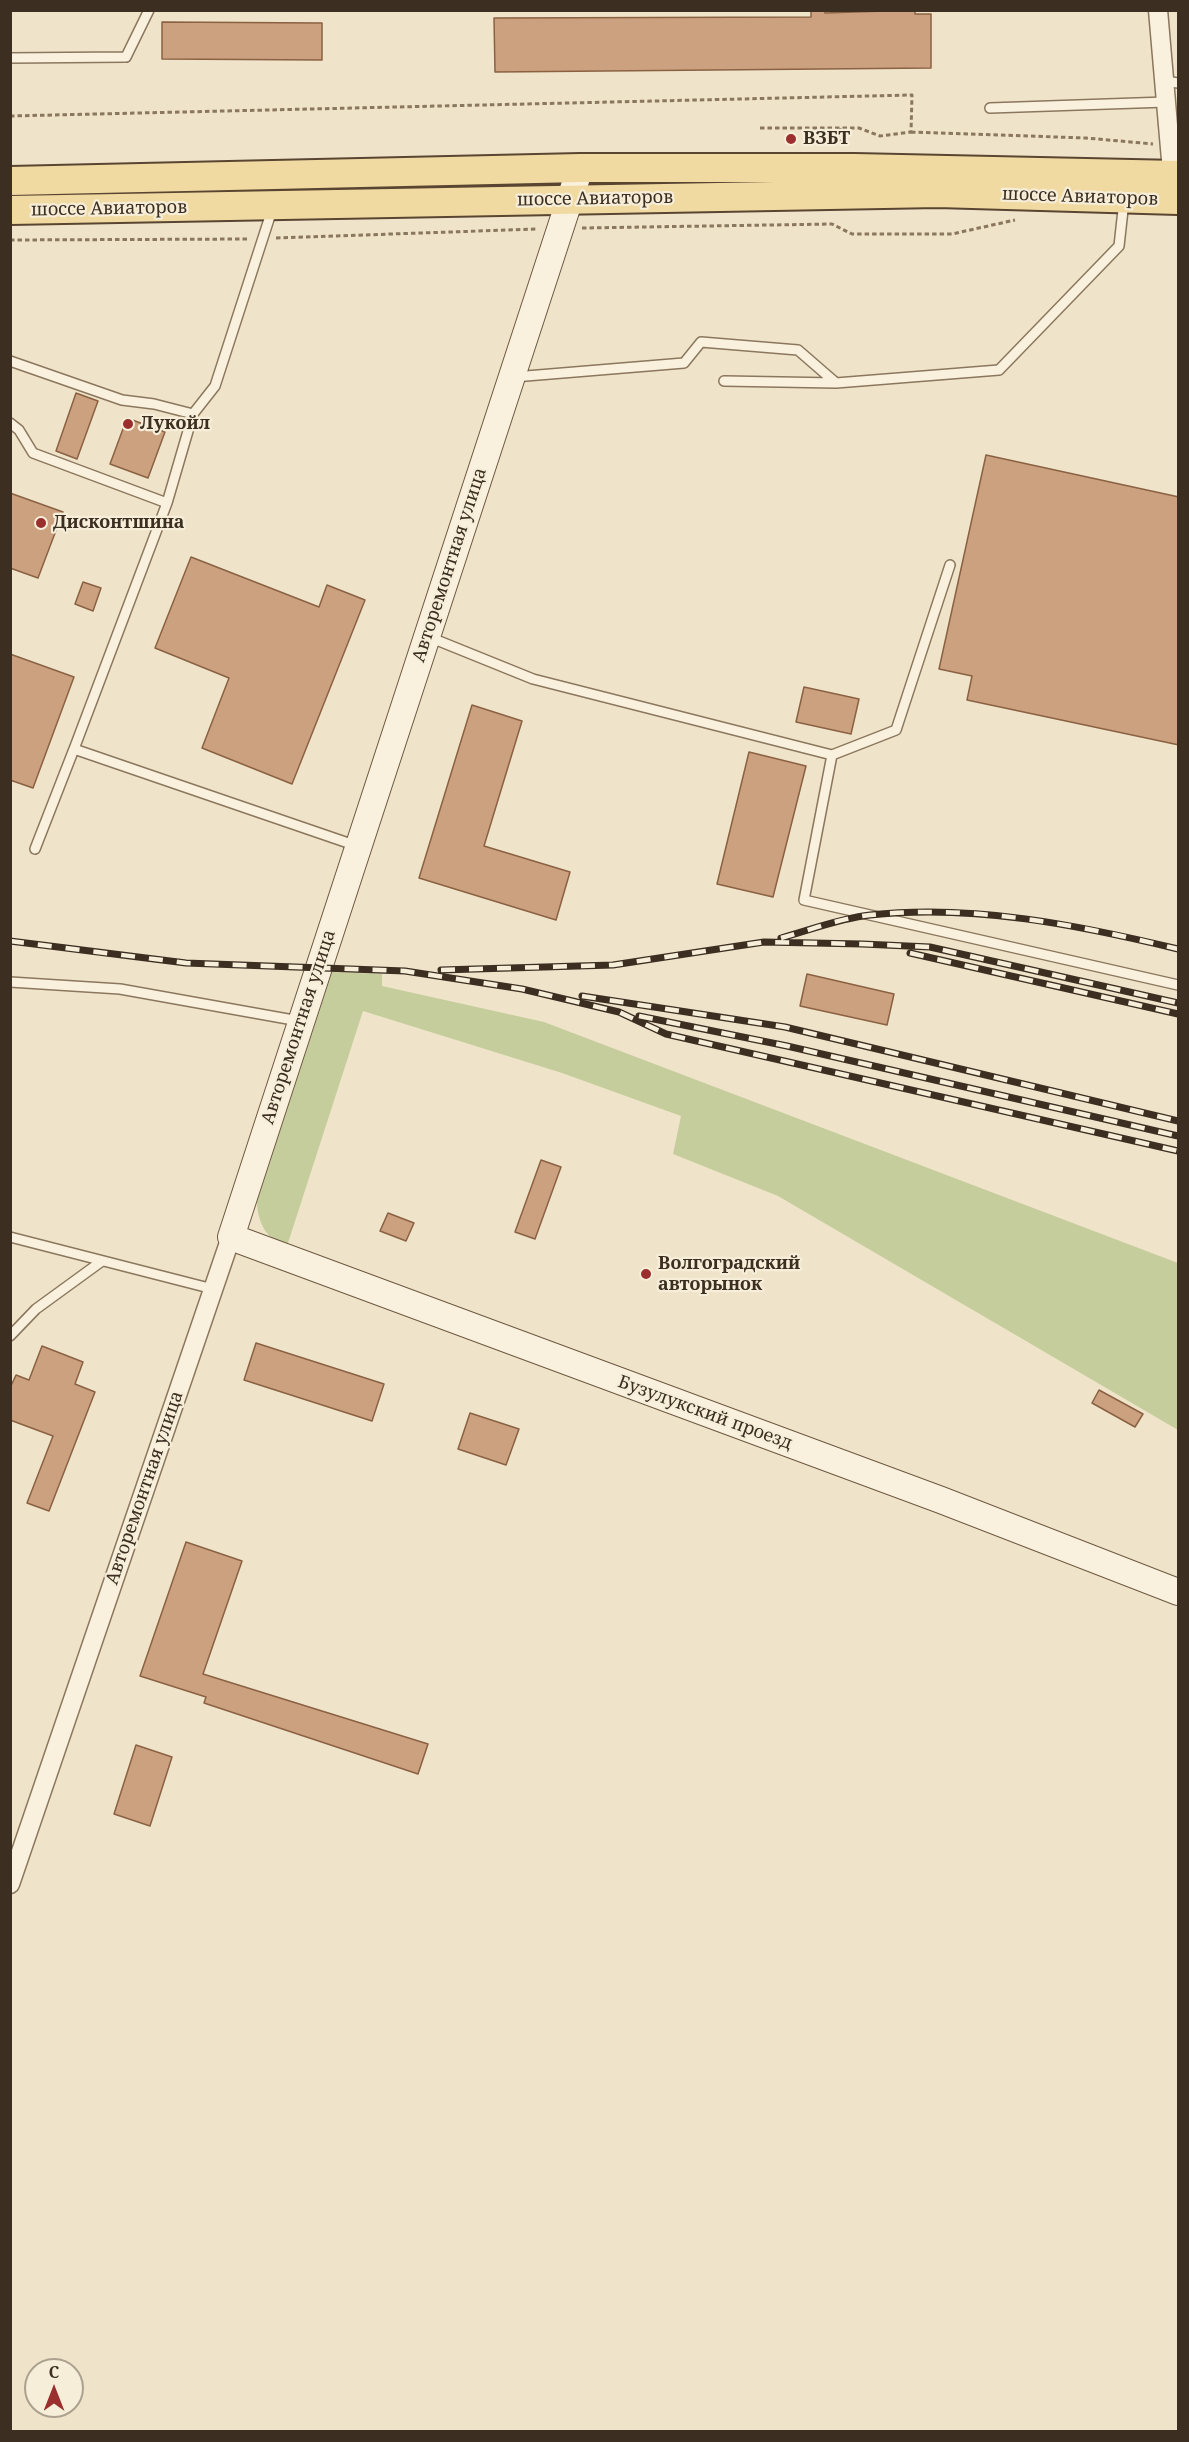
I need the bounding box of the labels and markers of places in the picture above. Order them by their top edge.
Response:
place label: ВЗБТ [803,128,850,150]
marker: ВЗБТ [784,132,798,146]
place label: Лукойл [140,413,210,435]
marker: Лукойл [121,417,135,431]
place label: Дисконтшина [53,512,184,534]
marker: Дисконтшина [34,516,48,530]
place label: Волгоградский авторынок [658,1253,800,1296]
marker: Волгоградский авторынок [639,1267,653,1281]

